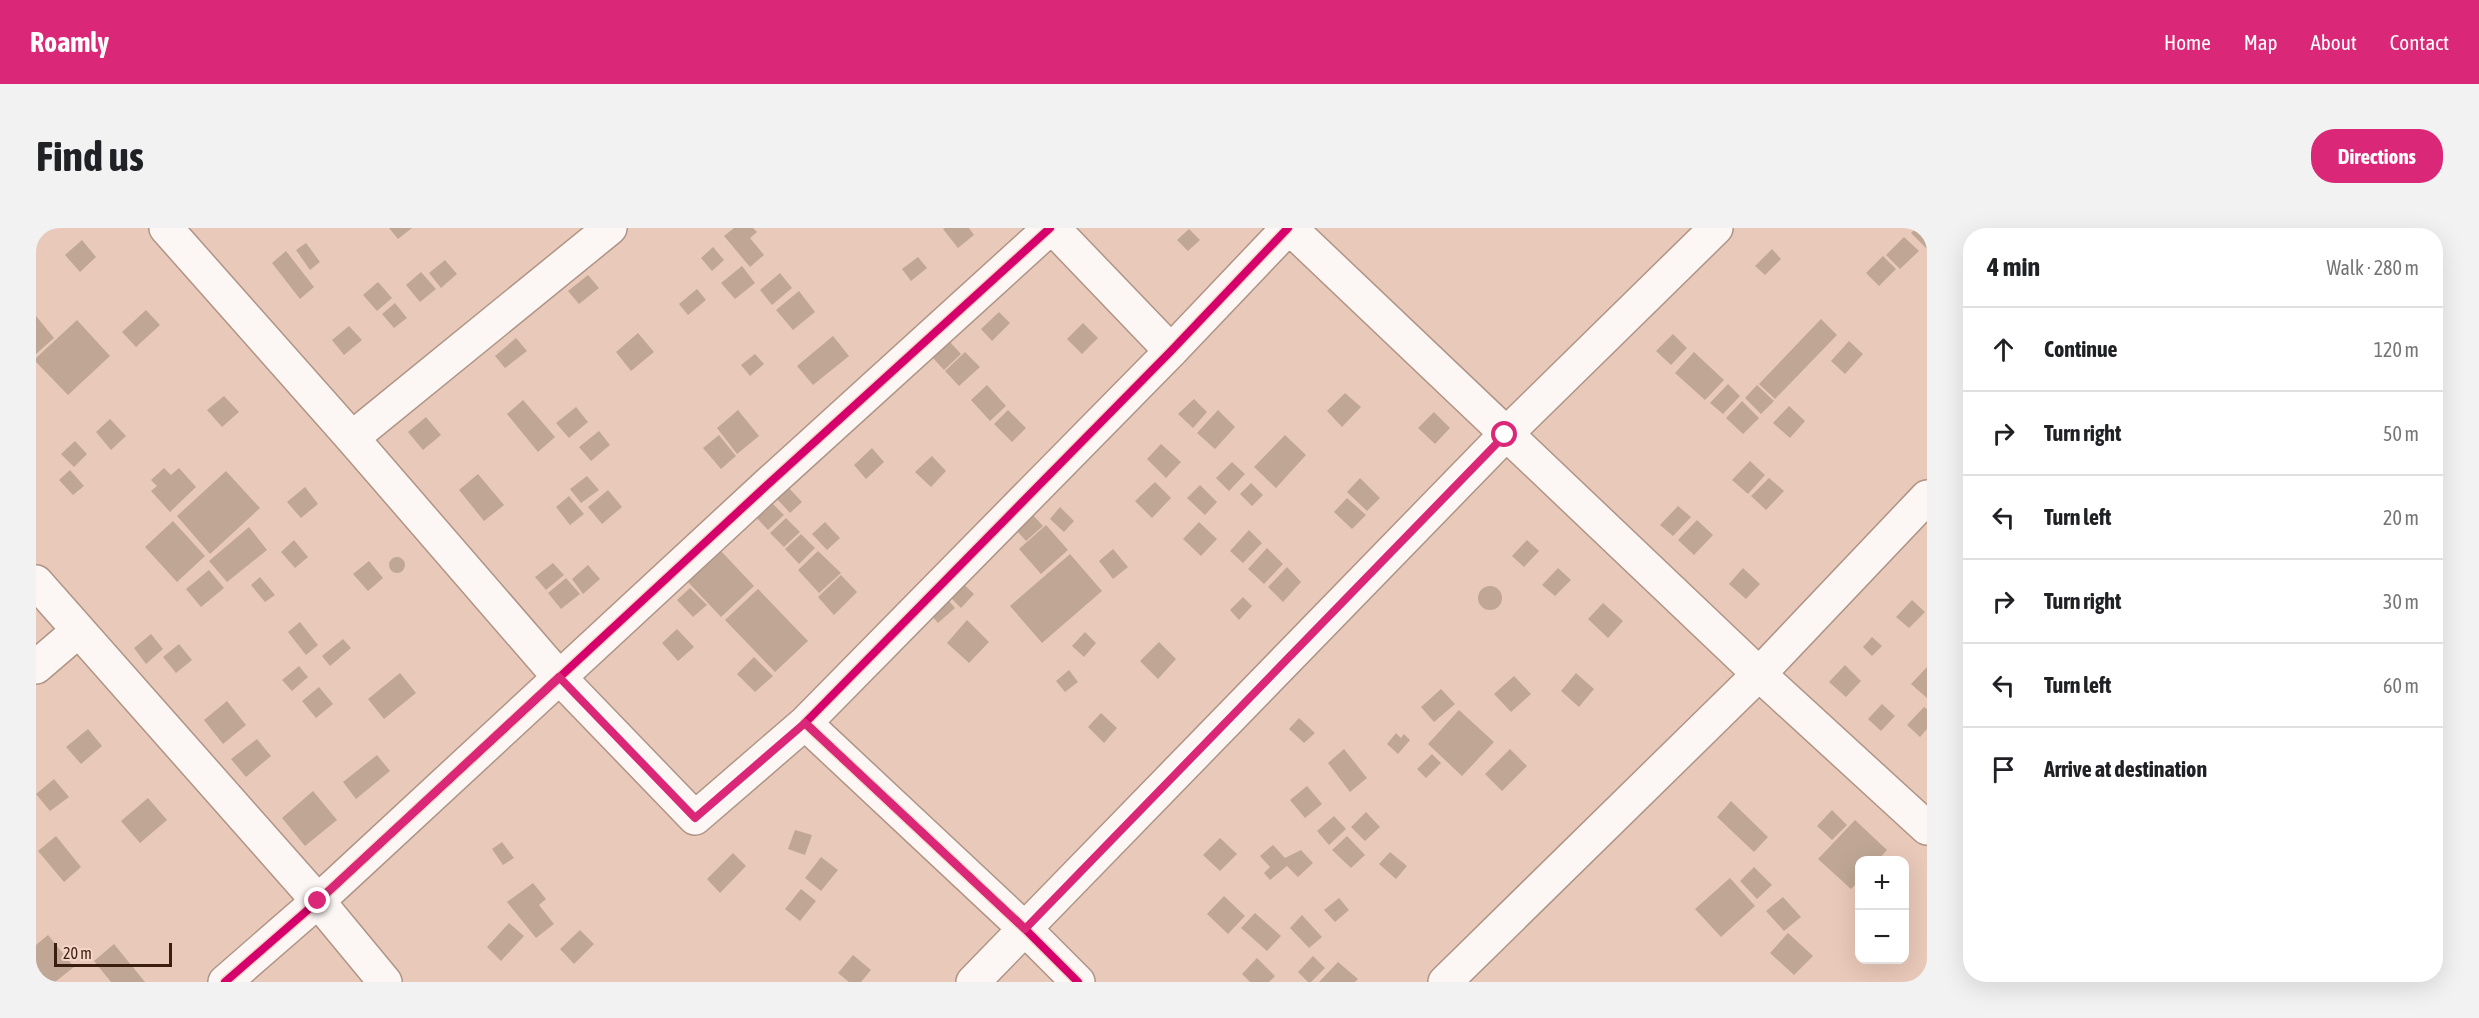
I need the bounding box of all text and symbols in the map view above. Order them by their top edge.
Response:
text: Roamly [30,26,109,58]
text: Home [2164,30,2211,54]
text: Map [2244,30,2278,54]
text: About [2311,30,2357,54]
text: Contact [2390,30,2449,54]
button: Directions [2311,129,2443,183]
text: Find us [36,132,144,180]
text: 4 min [1987,252,2040,282]
text: Walk · 280 m [2327,256,2419,279]
icon: ahead [1987,333,2020,366]
text: Continue [2044,336,2118,362]
text: 120 m [2374,338,2419,361]
icon: right [1987,417,2020,450]
text: Turn right [2044,420,2121,446]
route start [1491,421,1517,447]
text: 50 m [2383,422,2419,445]
icon: left [1987,501,2020,534]
text: Turn left [2044,504,2111,530]
text: 20 m [2383,506,2419,529]
icon: right [1987,585,2020,618]
text: Turn right [2044,588,2121,614]
text: 30 m [2383,590,2419,613]
icon: left [1987,669,2020,702]
text: Turn left [2044,672,2111,698]
text: 60 m [2383,674,2419,697]
icon: arrive [1987,753,2020,786]
text: Arrive at destination [2044,756,2207,782]
map controls [1855,856,1909,964]
button: + [1855,856,1909,910]
route end [304,887,330,913]
button: − [1855,910,1909,964]
scale bar [54,940,172,968]
text: 20 m [63,944,92,962]

